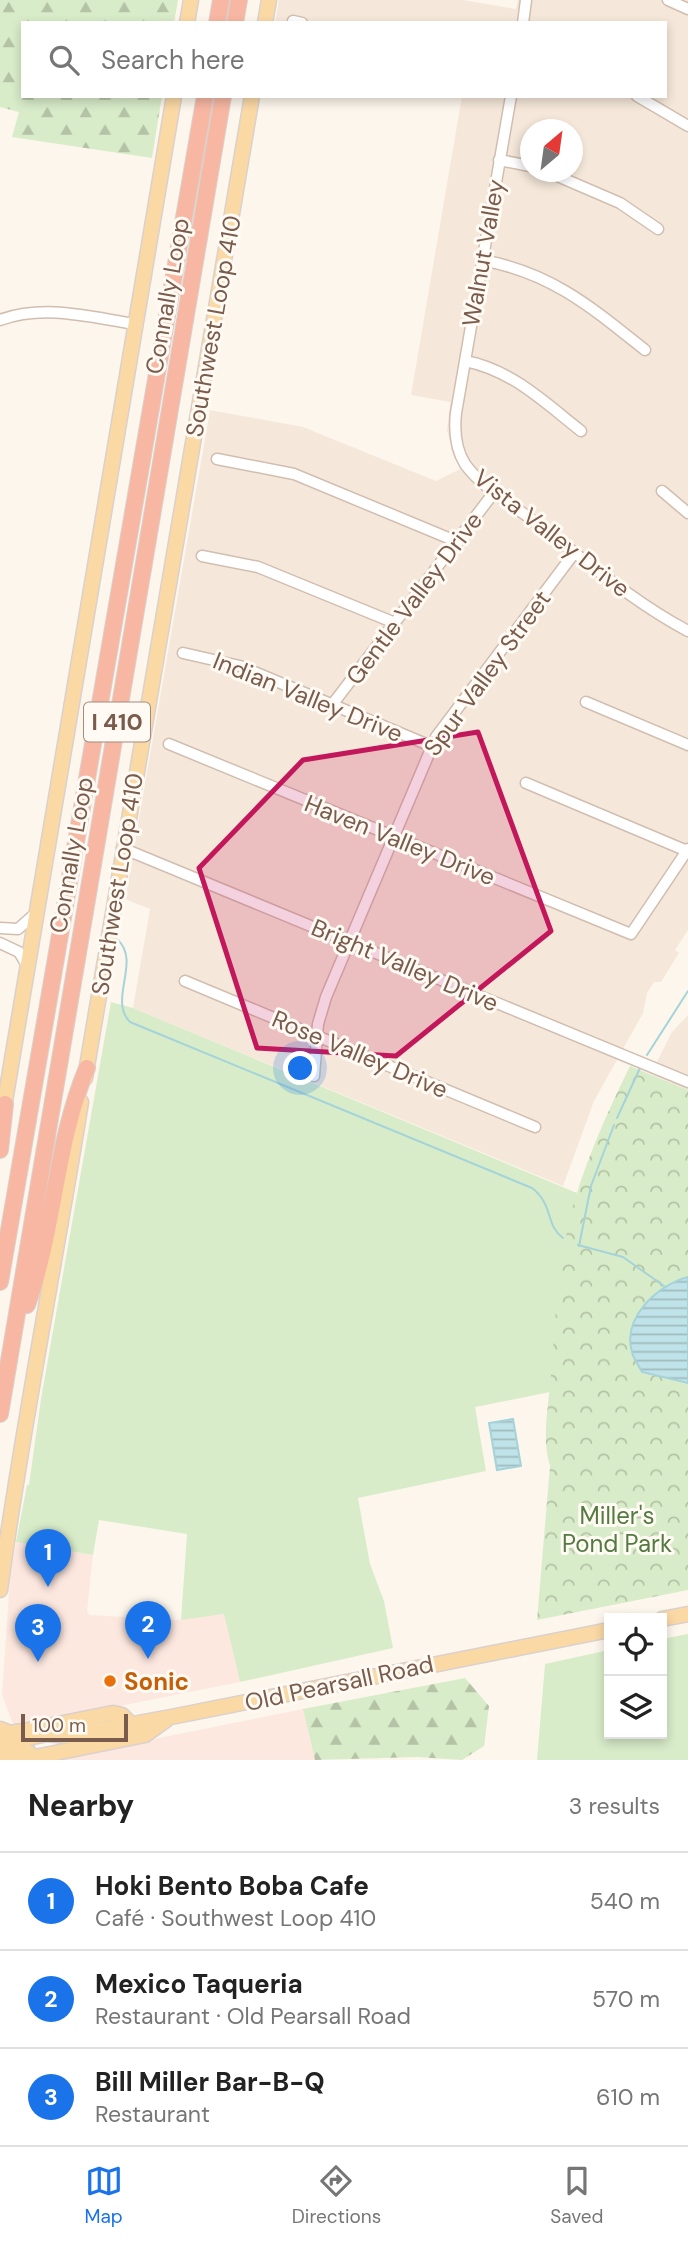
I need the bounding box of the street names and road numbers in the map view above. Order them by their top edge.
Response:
street label: Walnut Valley [455,177,511,329]
street label: Southwest Loop 410 [178,213,248,439]
street label: Connally Loop [138,215,196,377]
street label: Vista Valley Drive [467,462,637,604]
street label: Gentle Valley Drive [339,505,489,691]
street label: Spur Valley Street [416,584,558,762]
street label: Indian Valley Drive [209,645,407,749]
road number: I 410 [84,702,150,742]
street label: Southwest Loop 410 [84,771,150,997]
street label: Connally Loop [42,774,100,936]
street label: Haven Valley Drive [300,788,500,892]
street label: Bright Valley Drive [307,912,503,1018]
street label: Rose Valley Drive [267,1003,453,1105]
street label: Old Pearsall Road [242,1648,436,1718]

